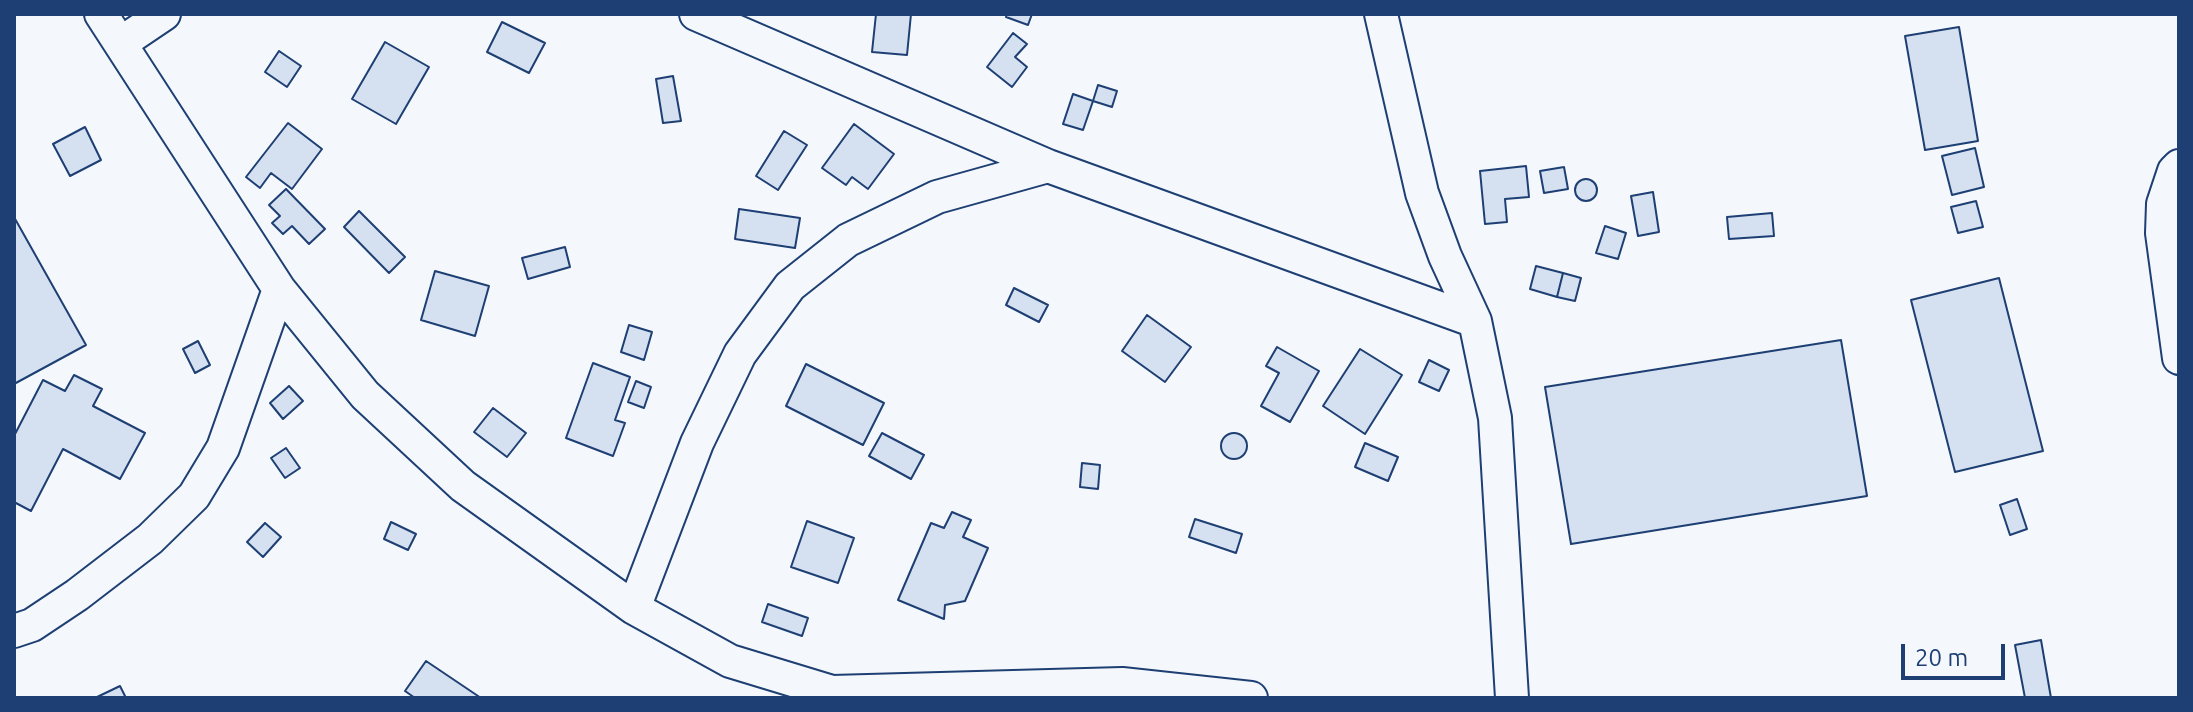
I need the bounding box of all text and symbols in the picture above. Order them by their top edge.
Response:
scale bar [1905,628,2009,678]
text: 20 m [1915,644,1968,671]

